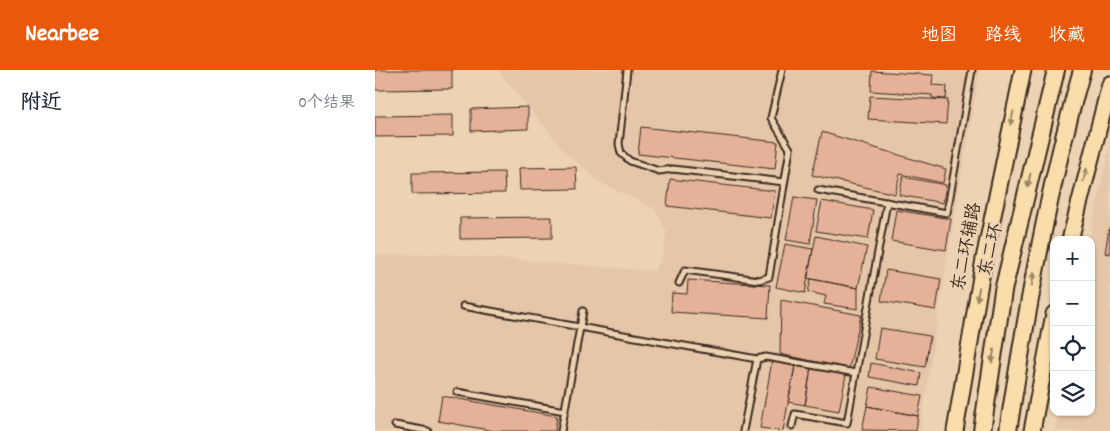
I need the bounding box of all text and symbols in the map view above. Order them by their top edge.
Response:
text: Nearbee [25,18,99,52]
text: 地图 [921,24,957,49]
text: 路线 [985,24,1021,49]
text: 收藏 [1049,24,1085,49]
text: 附近 [20,89,62,119]
text: 0个结果 [298,92,355,115]
one-way arrow [1008,110,1016,125]
one-way arrow [1081,168,1089,183]
one-way arrow [1025,172,1033,187]
street label: 东二环辅路 [947,200,989,294]
street label: 东二环 [974,221,1010,279]
map controls [1050,236,1095,416]
button: + [1050,236,1095,281]
one-way arrow [1029,271,1037,287]
button: − [1050,281,1095,326]
one-way arrow [974,287,982,303]
button: locate [1050,326,1095,371]
one-way arrow [989,348,997,364]
button: layers [1050,371,1095,416]

